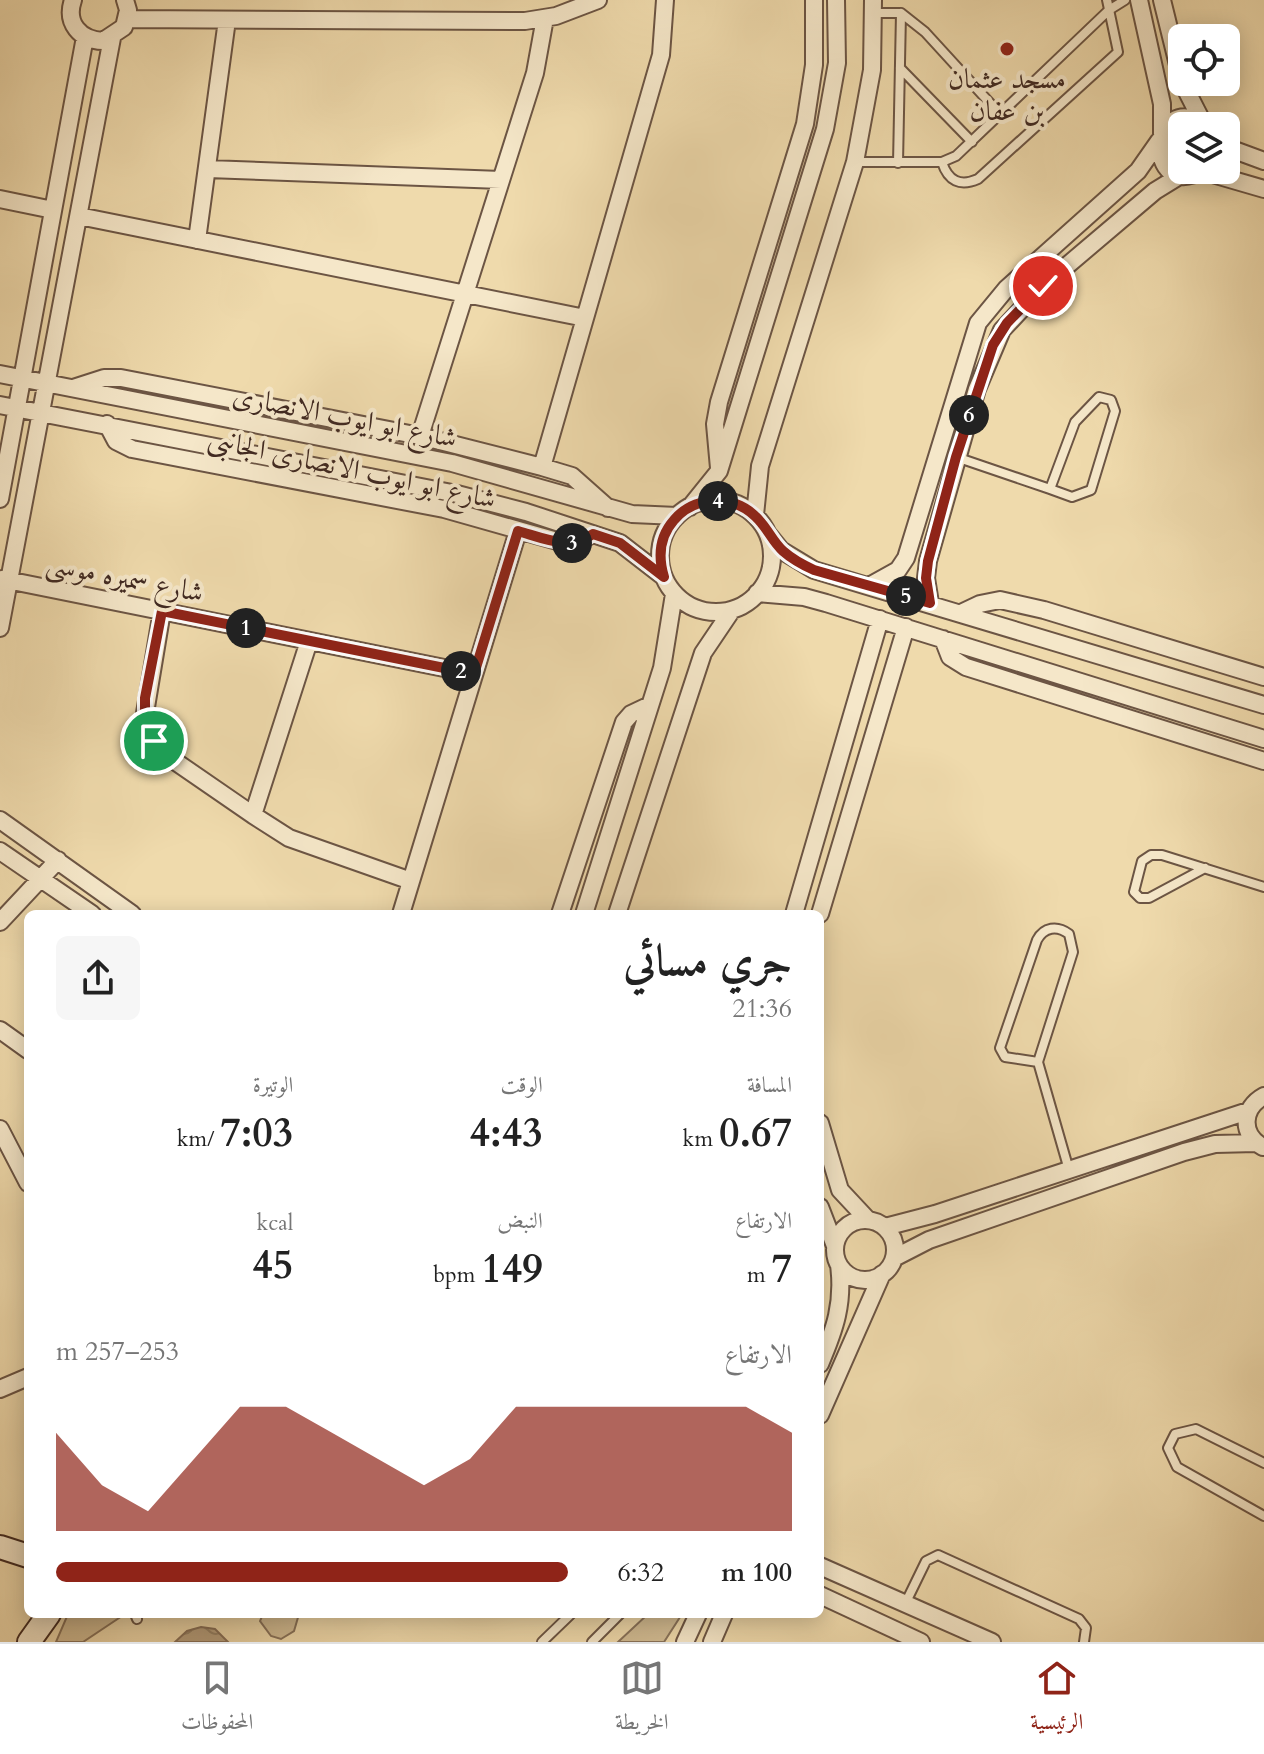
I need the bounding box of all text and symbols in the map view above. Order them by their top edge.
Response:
map controls [1168,24,1240,184]
button: locate [1168,24,1240,96]
marker: مسجد عثمان بن عفان [998,40,1016,58]
place label: مسجد عثمان بن عفان [948,60,1066,130]
button: layers [1168,112,1240,184]
pin [1009,252,1077,320]
icon: check [1021,264,1065,308]
street label: شارع ابو ايوب الانصارى [229,377,460,461]
pin: 6 [949,395,989,435]
text: 6 [963,400,975,430]
street label: شارع ابو ايوب الانصارى الجانبى [203,420,499,522]
pin: 4 [698,481,738,521]
text: 4 [712,486,724,516]
pin: 3 [552,523,592,563]
text: 3 [566,528,578,558]
street label: شارع سميره موسى [42,544,207,616]
pin: 5 [886,576,926,616]
text: 5 [900,581,912,611]
pin: 1 [226,608,266,648]
text: 1 [240,613,252,643]
pin: 2 [441,651,481,691]
text: 2 [455,656,467,686]
pin [120,707,188,775]
icon: arrive [132,719,176,763]
text: جري مسائي [623,931,792,991]
button: share [56,936,140,1020]
text: 21:36 [732,991,792,1026]
text: الوتيرة [253,1070,293,1100]
text: الوقت [501,1070,543,1100]
text: المسافة [747,1070,792,1100]
text: 7:03 [220,1106,293,1161]
text: 4:43 [470,1106,543,1161]
text: 0.67 [719,1106,792,1161]
text: /km [177,1124,220,1154]
text: km [683,1124,719,1154]
text: النبض [497,1206,543,1236]
text: الارتفاع [735,1206,792,1236]
text: kcal [256,1208,293,1238]
text: 45 [252,1238,293,1293]
text: 149 [481,1242,543,1297]
text: 7 [772,1242,792,1297]
text: bpm [433,1260,481,1290]
text: m [747,1260,772,1290]
text: 253–257 m [56,1334,179,1369]
text: الارتفاع [725,1337,792,1372]
text: 6:32 [617,1555,664,1590]
text: 100 m [721,1555,792,1590]
tab: المحفوظات [181,1656,253,1743]
tab: الخريطة [615,1656,669,1743]
tab: الرئيسية [1030,1656,1083,1743]

